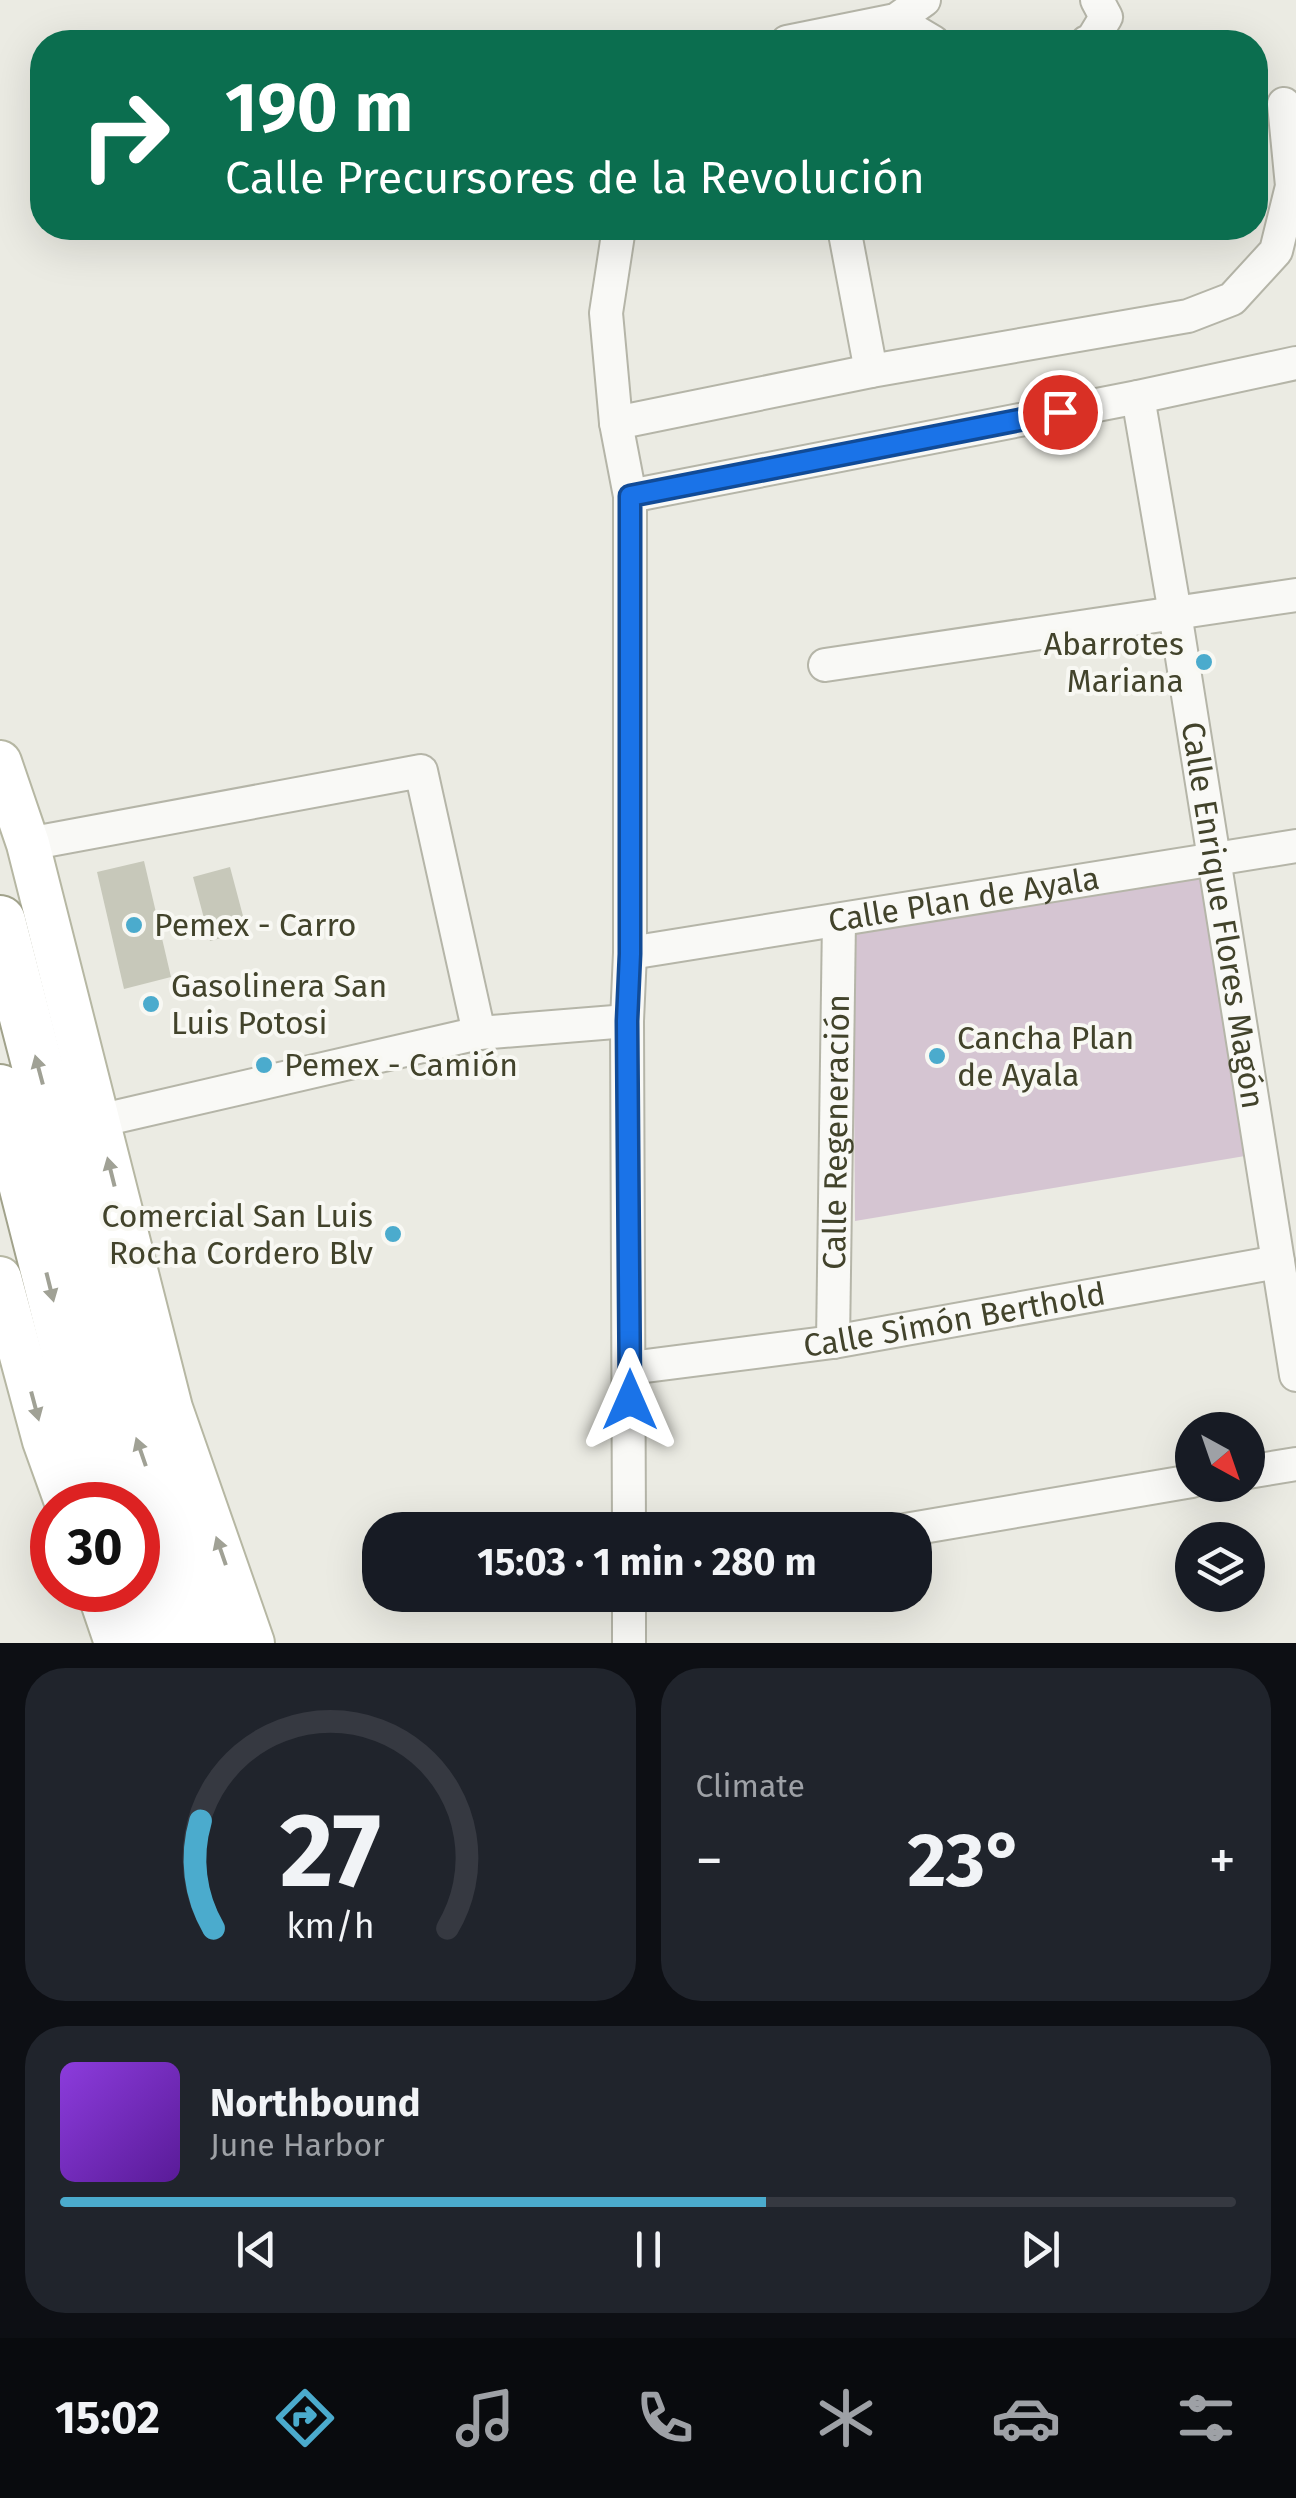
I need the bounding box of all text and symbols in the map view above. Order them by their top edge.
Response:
text: 190 m [225,66,413,150]
icon: right [60,70,190,200]
text: Calle Precursores de la Revolución [225,151,925,205]
pin [1018,370,1103,455]
icon: arrive [1033,385,1088,440]
place label: Abarrotes Mariana [1044,625,1184,700]
marker: Abarrotes Mariana [1193,651,1215,673]
street label: Calle Enrique Flores Magón [1174,719,1272,1111]
street label: Calle Plan de Ayala [826,859,1102,940]
place label: Pemex - Carro [154,906,356,944]
marker: Pemex - Carro [123,914,145,936]
place label: Gasolinera San Luis Potosi [171,967,387,1042]
marker: Gasolinera San Luis Potosi [140,993,162,1015]
street label: Calle Regeneración [815,994,857,1270]
place label: Cancha Plan de Ayala [957,1019,1134,1094]
marker: Cancha Plan de Ayala [926,1045,948,1067]
place label: Pemex - Camión [284,1046,518,1084]
one-way arrow [30,1054,46,1085]
marker: Pemex - Camión [253,1054,275,1076]
one-way arrow [103,1156,118,1187]
place label: Comercial San Luis Rocha Cordero Blv [101,1197,373,1272]
marker: Comercial San Luis Rocha Cordero Blv [382,1223,404,1245]
one-way arrow [42,1272,58,1303]
street label: Calle Simón Berthold [801,1274,1108,1365]
position arrow [578,1348,682,1452]
one-way arrow [27,1391,43,1422]
north arrow [1175,1412,1265,1502]
map controls [1175,1412,1265,1612]
one-way arrow [132,1436,147,1466]
speed limit sign: 30 [30,1482,160,1612]
button: layers [1175,1522,1265,1612]
one-way arrow [213,1535,228,1565]
text: 15:03 · 1 min · 280 m [477,1539,817,1585]
text: Climate [696,1767,805,1805]
text: 27 [280,1789,381,1914]
text: 23° [908,1816,1024,1906]
text: − [696,1828,723,1894]
text: + [1209,1828,1236,1894]
text: km/h [286,1905,374,1947]
text: Northbound [210,2080,421,2126]
text: June Harbor [210,2126,385,2164]
icon: previous [229,2222,284,2277]
icon: pause [621,2222,676,2277]
icon: next [1013,2222,1068,2277]
icon: directions [270,2383,340,2453]
icon: music [450,2383,520,2453]
icon: phone [630,2383,700,2453]
icon: climate [811,2383,881,2453]
icon: car [991,2383,1061,2453]
icon: filters [1171,2383,1241,2453]
text: 15:02 [55,2391,160,2445]

